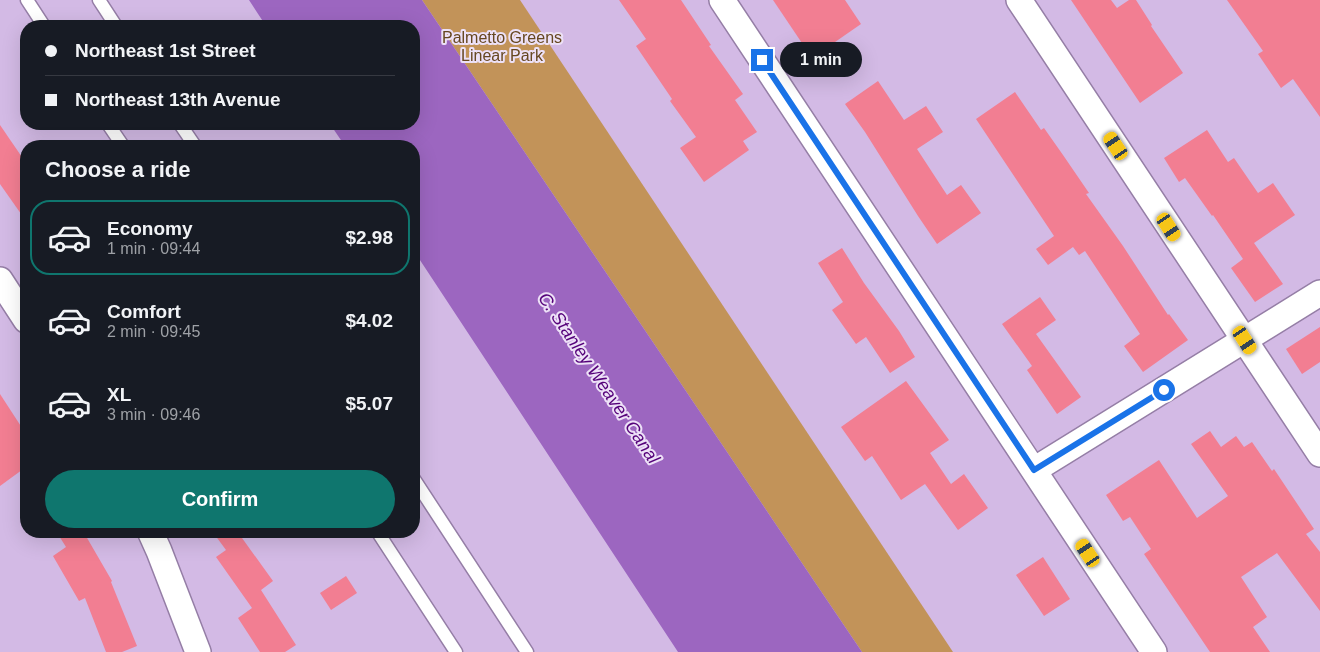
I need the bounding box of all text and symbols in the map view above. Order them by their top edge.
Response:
park label: Palmetto Greens Linear Park [442,29,562,64]
text: Northeast 1st Street [75,40,256,61]
callout: 1 min [780,42,862,78]
route end [751,49,773,71]
text: 1 min [800,51,842,68]
text: Northeast 13th Avenue [75,89,281,110]
car [1101,129,1130,163]
text: Choose a ride [45,157,190,182]
car [1154,210,1183,244]
icon: car [47,215,92,260]
text: Economy [107,218,193,239]
text: $2.98 [345,227,393,248]
text: 1 min · 09:44 [107,240,200,257]
water label: C. Stanley Weaver Canal [534,289,664,468]
icon: car [47,298,92,343]
text: Comfort [107,301,181,322]
text: $4.02 [345,310,393,331]
text: 2 min · 09:45 [107,323,200,340]
car [1230,323,1259,357]
route start [1153,379,1175,401]
icon: car [47,381,92,426]
text: XL [107,384,131,405]
text: $5.07 [345,393,393,414]
text: 3 min · 09:46 [107,406,200,423]
button: Confirm [45,470,395,528]
car [1073,536,1102,570]

